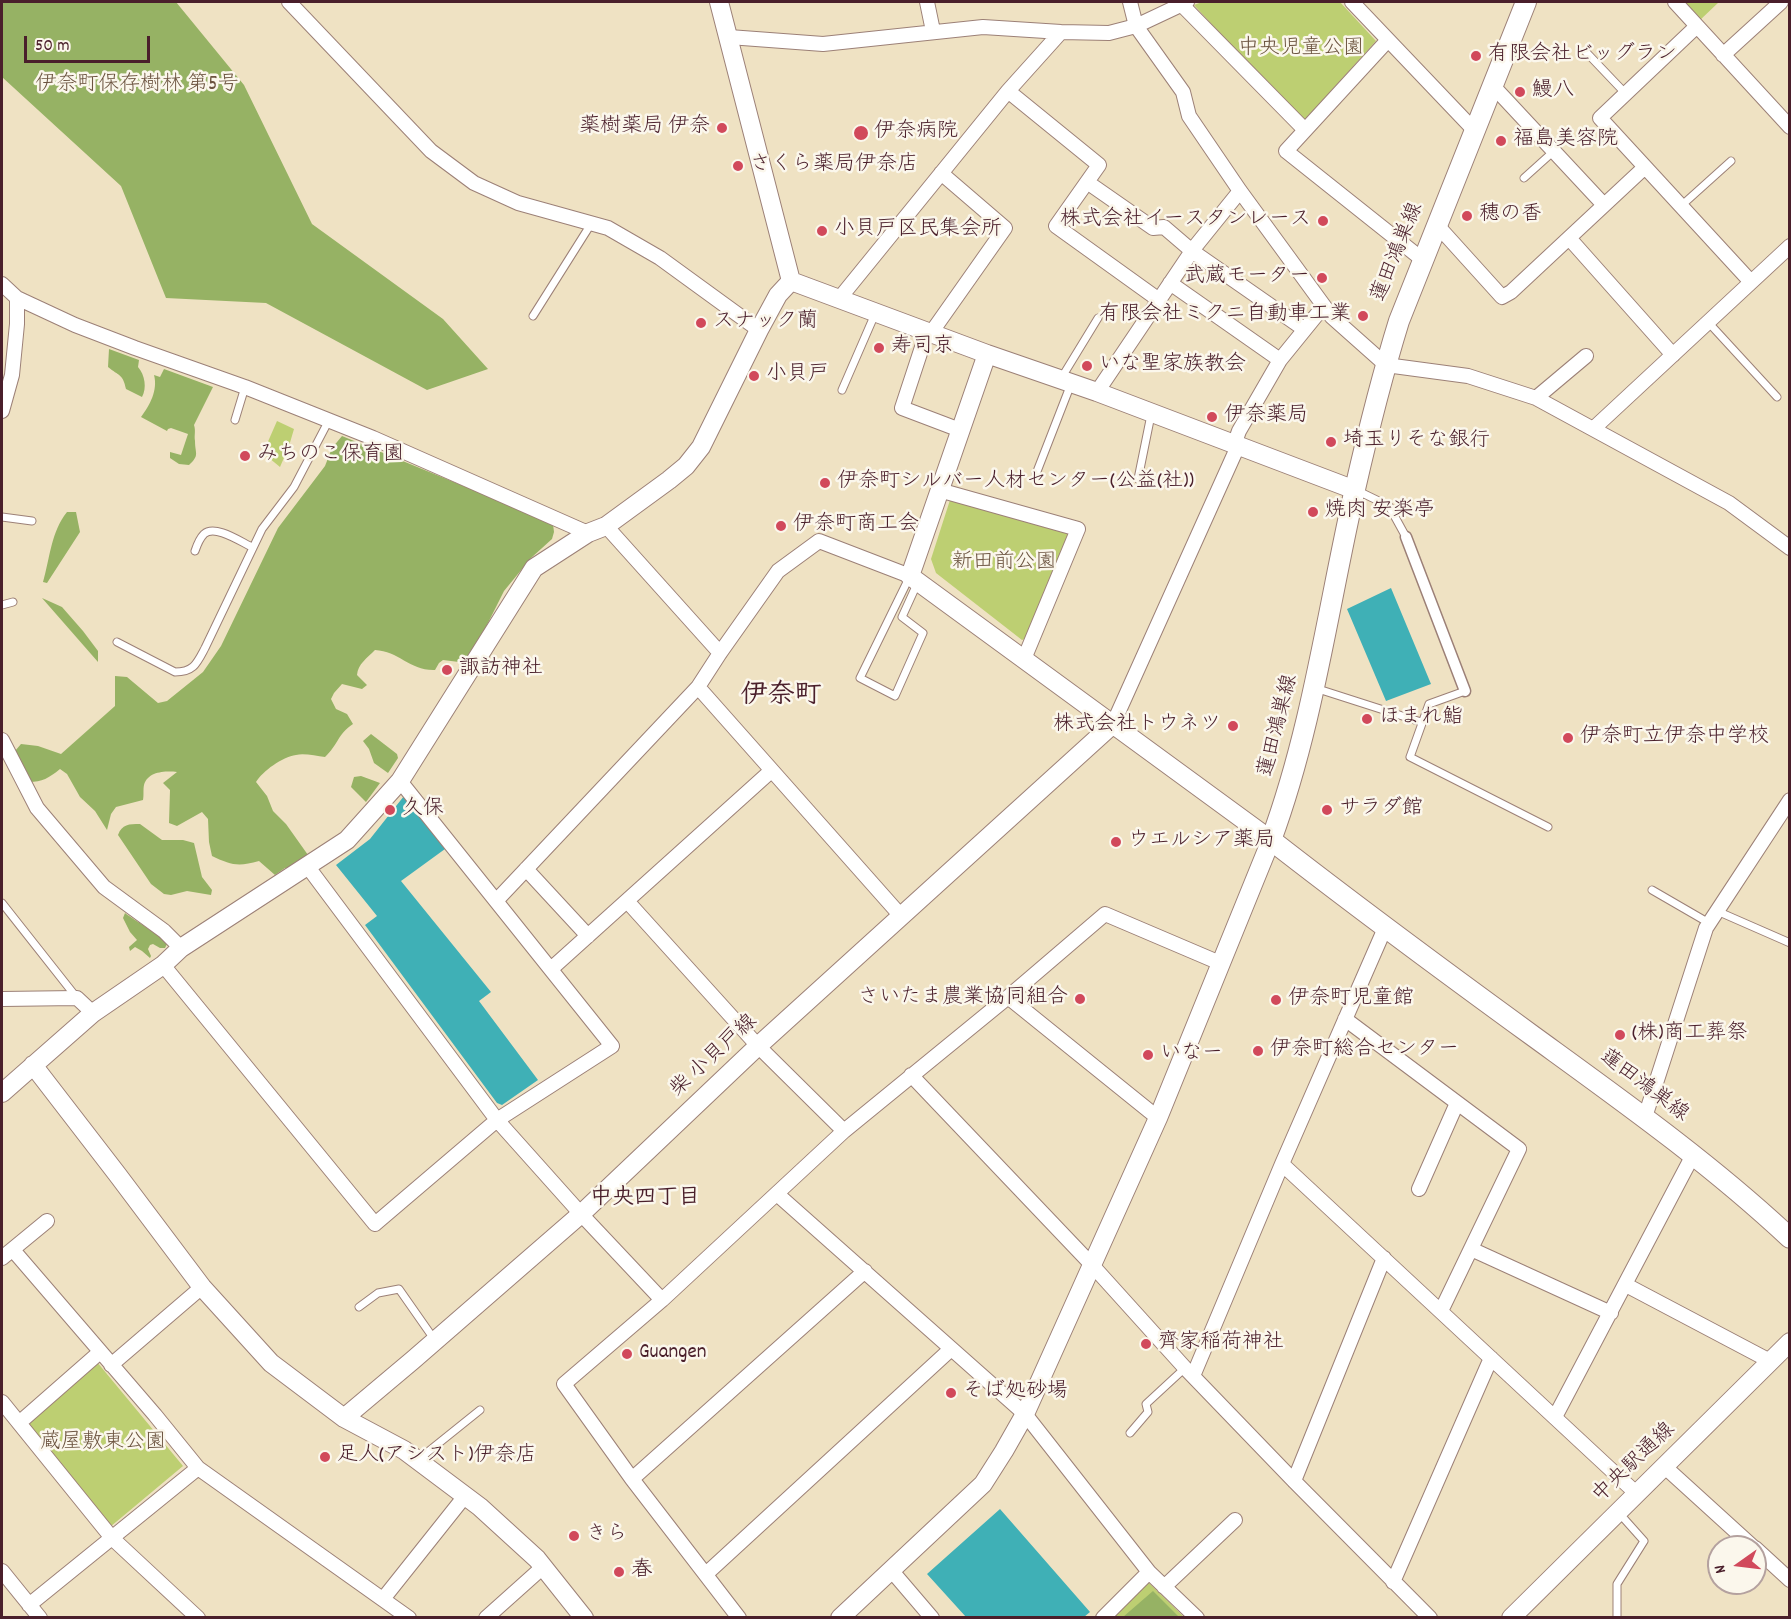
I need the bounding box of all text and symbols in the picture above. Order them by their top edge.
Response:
scale bar [27,24,153,62]
text: 50 m [35,34,70,59]
park label: 中央児童公園 [1238,37,1364,63]
place label: 有限会社ビッグラン [1488,43,1677,69]
marker: 有限会社ビッグラン [1469,49,1483,63]
park label: 伊奈町保存樹林 第5号 [35,73,239,99]
place label: 鰻八 [1532,79,1574,105]
marker: 鰻八 [1513,85,1527,99]
place label: 薬樹薬局 伊奈 [579,115,710,141]
place label: 伊奈病院 [874,120,958,146]
marker: 薬樹薬局 伊奈 [715,121,729,135]
marker: 伊奈病院 [852,124,870,142]
place label: 福島美容院 [1513,128,1618,154]
marker: 福島美容院 [1494,134,1508,148]
place label: さくら薬局伊奈店 [750,153,918,179]
marker: さくら薬局伊奈店 [731,159,745,173]
street label: 蓮田鴻巣線 [1368,200,1430,306]
place label: 穂の香 [1479,203,1542,229]
place label: 株式会社イースタンレース [1060,208,1311,234]
marker: 穂の香 [1460,209,1474,223]
marker: 株式会社イースタンレース [1316,214,1330,228]
place label: 小貝戸区民集会所 [834,218,1002,244]
marker: 小貝戸区民集会所 [815,224,829,238]
place label: 武蔵モーター [1184,265,1310,291]
marker: 武蔵モーター [1315,271,1329,285]
place label: 有限会社ミクニ自動車工業 [1099,303,1351,329]
marker: 有限会社ミクニ自動車工業 [1356,309,1370,323]
place label: スナック蘭 [713,310,818,336]
marker: スナック蘭 [694,316,708,330]
place label: 寿司京 [891,335,954,361]
marker: 寿司京 [872,341,886,355]
place label: いな聖家族教会 [1099,353,1246,379]
marker: いな聖家族教会 [1080,359,1094,373]
place label: 小貝戸 [766,363,829,389]
marker: 小貝戸 [747,369,761,383]
place label: 伊奈薬局 [1224,404,1308,430]
marker: 伊奈薬局 [1205,410,1219,424]
place label: 埼玉りそな銀行 [1343,429,1490,455]
marker: 埼玉りそな銀行 [1324,435,1338,449]
place label: みちのこ保育園 [257,443,404,469]
marker: みちのこ保育園 [238,449,252,463]
place label: 伊奈町シルバー人材センター(公益(社)) [837,470,1194,496]
marker: 伊奈町シルバー人材センター(公益(社)) [818,476,832,490]
place label: 焼肉 安楽亭 [1325,499,1435,525]
marker: 焼肉 安楽亭 [1306,505,1320,519]
place label: 伊奈町商工会 [793,513,919,539]
marker: 伊奈町商工会 [774,519,788,533]
park label: 新田前公園 [952,551,1056,577]
place label: 諏訪神社 [459,657,543,683]
marker: 諏訪神社 [440,663,454,677]
street label: 蓮田鴻巣線 [1255,672,1305,780]
district label: 伊奈町 [741,682,821,714]
place label: ほまれ鮨 [1379,706,1463,732]
marker: ほまれ鮨 [1360,712,1374,726]
place label: 株式会社トウネツ [1053,713,1221,739]
marker: 株式会社トウネツ [1226,719,1240,733]
place label: 伊奈町立伊奈中学校 [1580,725,1769,751]
marker: 伊奈町立伊奈中学校 [1561,731,1575,745]
place label: 久保 [402,797,444,823]
place label: サラダ館 [1339,797,1423,823]
marker: 久保 [383,803,397,817]
marker: サラダ館 [1320,803,1334,817]
place label: ウエルシア薬局 [1128,829,1275,855]
marker: ウエルシア薬局 [1109,835,1123,849]
place label: さいたま農業協同組合 [858,986,1068,1012]
place label: 伊奈町児童館 [1288,987,1414,1013]
marker: さいたま農業協同組合 [1073,992,1087,1006]
marker: 伊奈町児童館 [1269,993,1283,1007]
street label: 柴 小貝戸線 [666,1010,764,1104]
place label: (株)商工葬祭 [1632,1022,1747,1048]
marker: (株)商工葬祭 [1613,1028,1627,1042]
place label: 伊奈町総合センター [1270,1038,1459,1064]
place label: いなー [1160,1042,1223,1068]
marker: 伊奈町総合センター [1251,1044,1265,1058]
street label: 蓮田鴻巣線 [1593,1045,1693,1129]
marker: いなー [1141,1048,1155,1062]
district label: 中央四丁目 [590,1187,700,1213]
place label: 齊家稲荷神社 [1158,1331,1284,1357]
marker: 齊家稲荷神社 [1139,1337,1153,1351]
place label: Guangen [639,1341,706,1367]
marker: Guangen [620,1347,634,1361]
place label: そば処砂場 [963,1380,1068,1406]
marker: そば処砂場 [944,1386,958,1400]
street label: 中央駅通線 [1588,1418,1682,1510]
park label: 蔵屋敷東公園 [40,1431,166,1457]
place label: 足人(アシスト)伊奈店 [337,1444,536,1470]
marker: 足人(アシスト)伊奈店 [318,1450,332,1464]
place label: きら [586,1523,628,1549]
marker: きら [567,1529,581,1543]
north arrow [1707,1535,1767,1595]
place label: 春 [631,1559,652,1585]
text: N [1709,1562,1733,1576]
marker: 春 [612,1565,626,1579]

